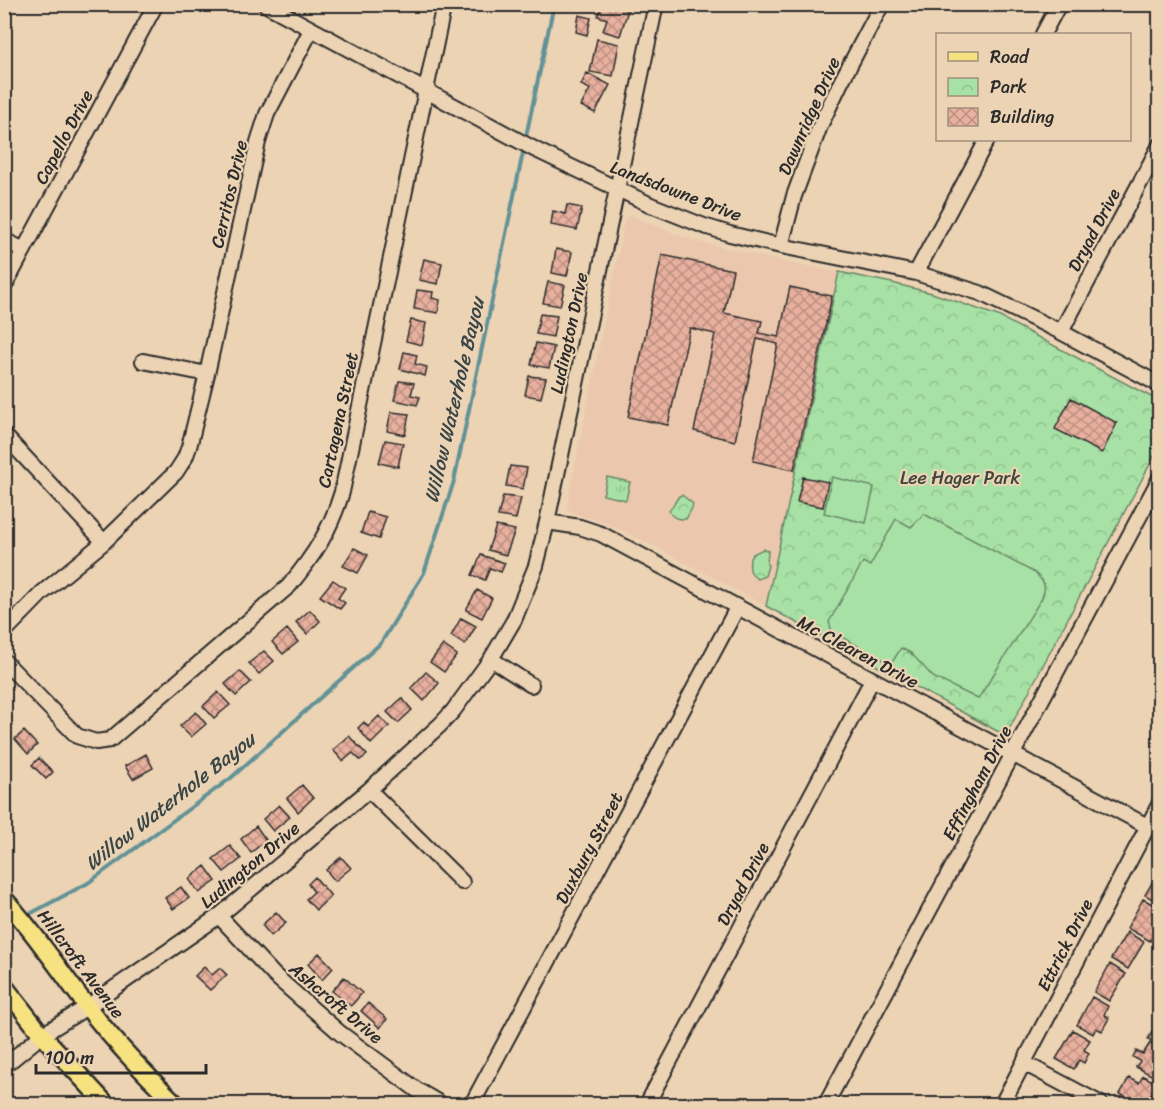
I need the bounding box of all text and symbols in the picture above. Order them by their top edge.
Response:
legend [936,33,1131,141]
text: Road [990,41,1030,73]
street label: Dawnridge Drive [769,51,849,181]
text: Park [990,71,1027,103]
street label: Capello Drive [26,84,102,190]
text: Building [990,101,1054,133]
street label: Cerritos Drive [201,137,257,251]
street label: Landsdowne Drive [605,151,747,231]
street label: Dryad Drive [1059,182,1130,278]
street label: Ludington Drive [541,269,597,397]
water label: Willow Waterhole Bayou [414,292,496,506]
street label: Cartagena Street [308,349,368,491]
park label: Lee Hager Park [900,462,1020,494]
street label: Mc Clearen Drive [791,606,925,698]
street label: Effingham Drive [933,719,1021,847]
water label: Willow Waterhole Bayou [77,722,265,880]
street label: Duxbury Street [546,786,632,910]
street label: Ludington Drive [193,813,307,917]
street label: Dryad Drive [708,836,779,932]
street label: Ettrick Drive [1028,893,1102,997]
street label: Hillcroft Avenue [29,902,133,1026]
street label: Ashcroft Drive [281,953,391,1052]
scale bar [36,1037,206,1075]
text: 100 m [45,1042,94,1074]

